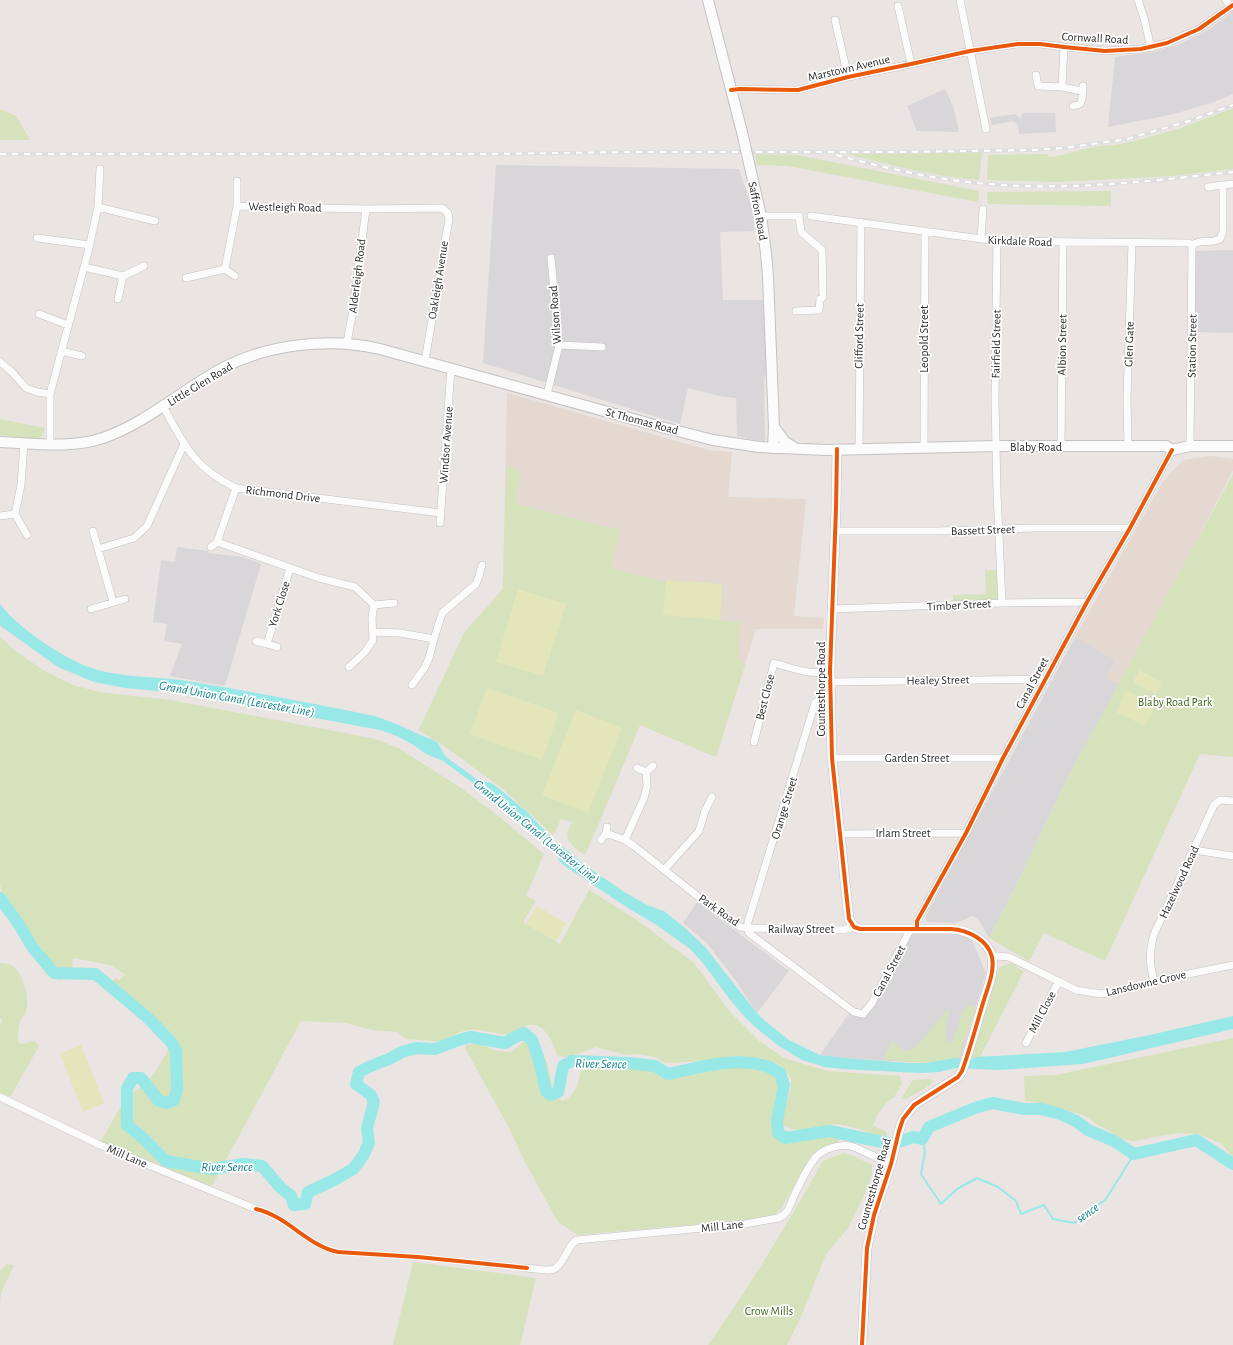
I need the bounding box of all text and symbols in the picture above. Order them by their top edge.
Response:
street label: Cornwall Road [1061,30,1129,46]
street label: Marstown Avenue [807,53,891,83]
street label: Saffron Road [746,181,770,241]
street label: Westleigh Road [248,200,322,214]
street label: Kirkdale Road [987,234,1053,248]
street label: Alderleigh Road [346,238,368,314]
street label: Oakleigh Avenue [426,240,450,320]
street label: Wilson Road [547,285,563,345]
street label: Clifford Street [852,303,866,369]
street label: Leopold Street [918,305,930,373]
street label: Fairfield Street [989,309,1003,378]
street label: Albion Street [1055,314,1069,376]
street label: Station Street [1185,314,1199,378]
street label: Glen Gate [1122,321,1136,367]
street label: Little Glen Road [165,360,235,408]
street label: Windsor Avenue [437,406,455,484]
street label: St Thomas Road [604,406,680,436]
street label: Blaby Road [1010,441,1062,454]
street label: Richmond Drive [245,483,321,505]
street label: Bassett Street [951,523,1015,537]
street label: York Close [266,579,292,629]
street label: Timber Street [927,597,992,613]
street label: Countesthorpe Road [815,642,827,736]
street label: Canal Street [1013,655,1051,711]
street label: Best Close [753,673,777,721]
street label: Healey Street [906,673,970,688]
water label: Grand Union Canal (Leicester Line) [158,679,315,720]
park label: Blaby Road Park [1138,696,1213,709]
street label: Garden Street [885,752,949,764]
street label: Orange Street [769,775,799,841]
water label: Grand Union Canal (Leicester Line) [471,778,601,887]
street label: Irlam Street [875,827,931,839]
street label: Hazelwood Road [1157,844,1201,920]
street label: Park Road [696,892,742,928]
street label: Railway Street [768,923,834,936]
street label: Canal Street [870,943,908,999]
street label: Lansdowne Grove [1105,968,1187,998]
street label: Mill Close [1026,989,1058,1035]
water label: River Sence [575,1058,627,1071]
street label: Countesthorpe Road [855,1137,893,1231]
street label: Mill Lane [105,1142,149,1170]
water label: River Sence [201,1161,253,1174]
water label: sence [1073,1201,1102,1226]
street label: Mill Lane [700,1218,744,1234]
park label: Crow Mills [745,1305,793,1317]

